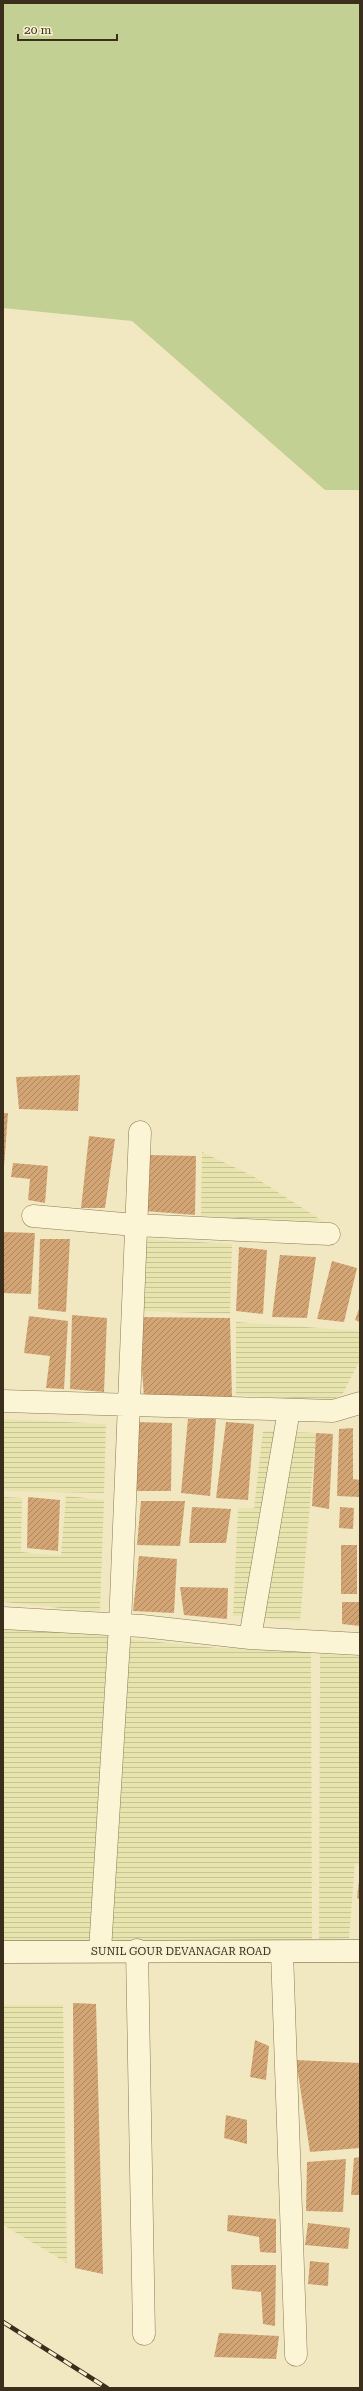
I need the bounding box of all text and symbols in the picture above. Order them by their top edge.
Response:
scale bar [18,16,117,42]
text: 20 m [24,23,51,37]
street label: SUNIL GOUR DEVANAGAR ROAD [91,1945,271,1958]

